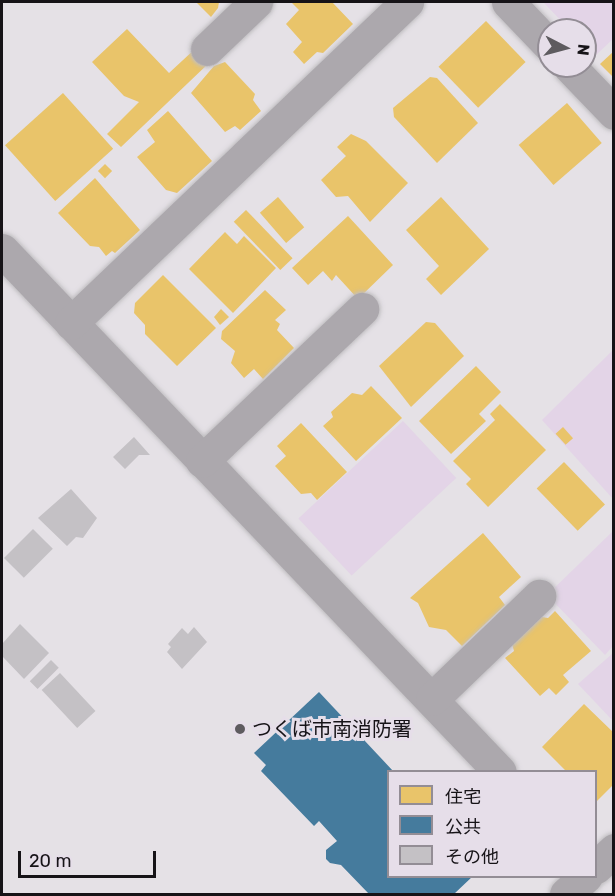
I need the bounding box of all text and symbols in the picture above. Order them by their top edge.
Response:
north arrow [537,18,597,78]
text: N [573,43,593,56]
place label: つくば市南消防署 [252,717,412,741]
marker: つくば市南消防署 [233,722,247,736]
legend [387,770,597,878]
text: 住宅 [445,786,481,808]
text: 公共 [445,816,481,838]
scale bar [21,839,159,877]
text: その他 [445,846,499,868]
text: 20 m [29,850,71,872]

